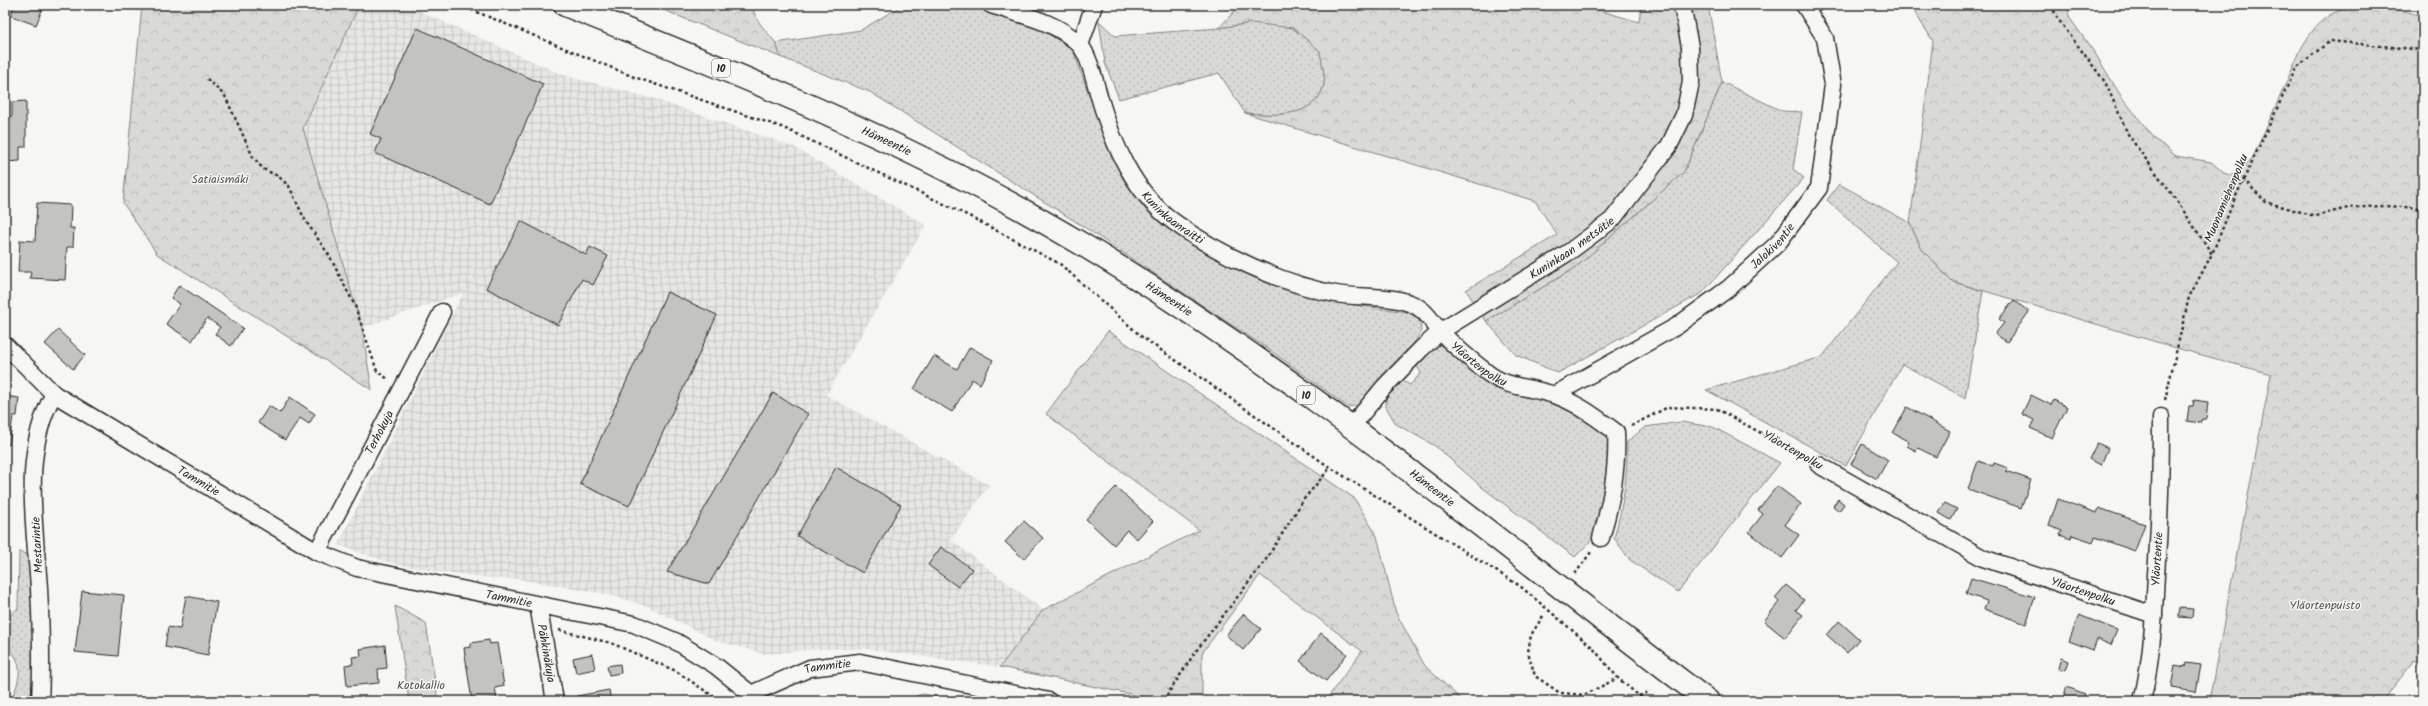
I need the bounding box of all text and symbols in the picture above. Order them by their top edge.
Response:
road number: 10 [712,59,730,77]
street label: Hämeentie [858,121,915,162]
street label: Muonamiehenpolku [2199,151,2254,245]
park label: Satiaismäki [192,170,250,189]
street label: Kuninkaanraitti [1136,187,1208,250]
street label: Kuninkaan metsätie [1526,212,1619,284]
street label: Jalokiventie [1746,219,1800,274]
street label: Hämeentie [1141,277,1197,322]
street label: Yläortenpolku [1446,337,1510,392]
road number: 10 [1297,386,1315,404]
street label: Terhokuja [360,407,399,458]
street label: Yläortenpolku [1759,425,1827,475]
street label: Tammitie [173,461,224,502]
street label: Hämeentie [1405,464,1459,512]
street label: Mestarintie [27,516,48,574]
street label: Yläortentie [2146,531,2169,587]
street label: Yläortenpolku [2048,572,2118,611]
street label: Tammitie [484,585,534,613]
park label: Yläortenpuisto [2290,596,2360,615]
street label: Pähkinäkuja [532,622,561,685]
street label: Tammitie [801,654,852,680]
park label: Kotokallio [397,676,445,695]

